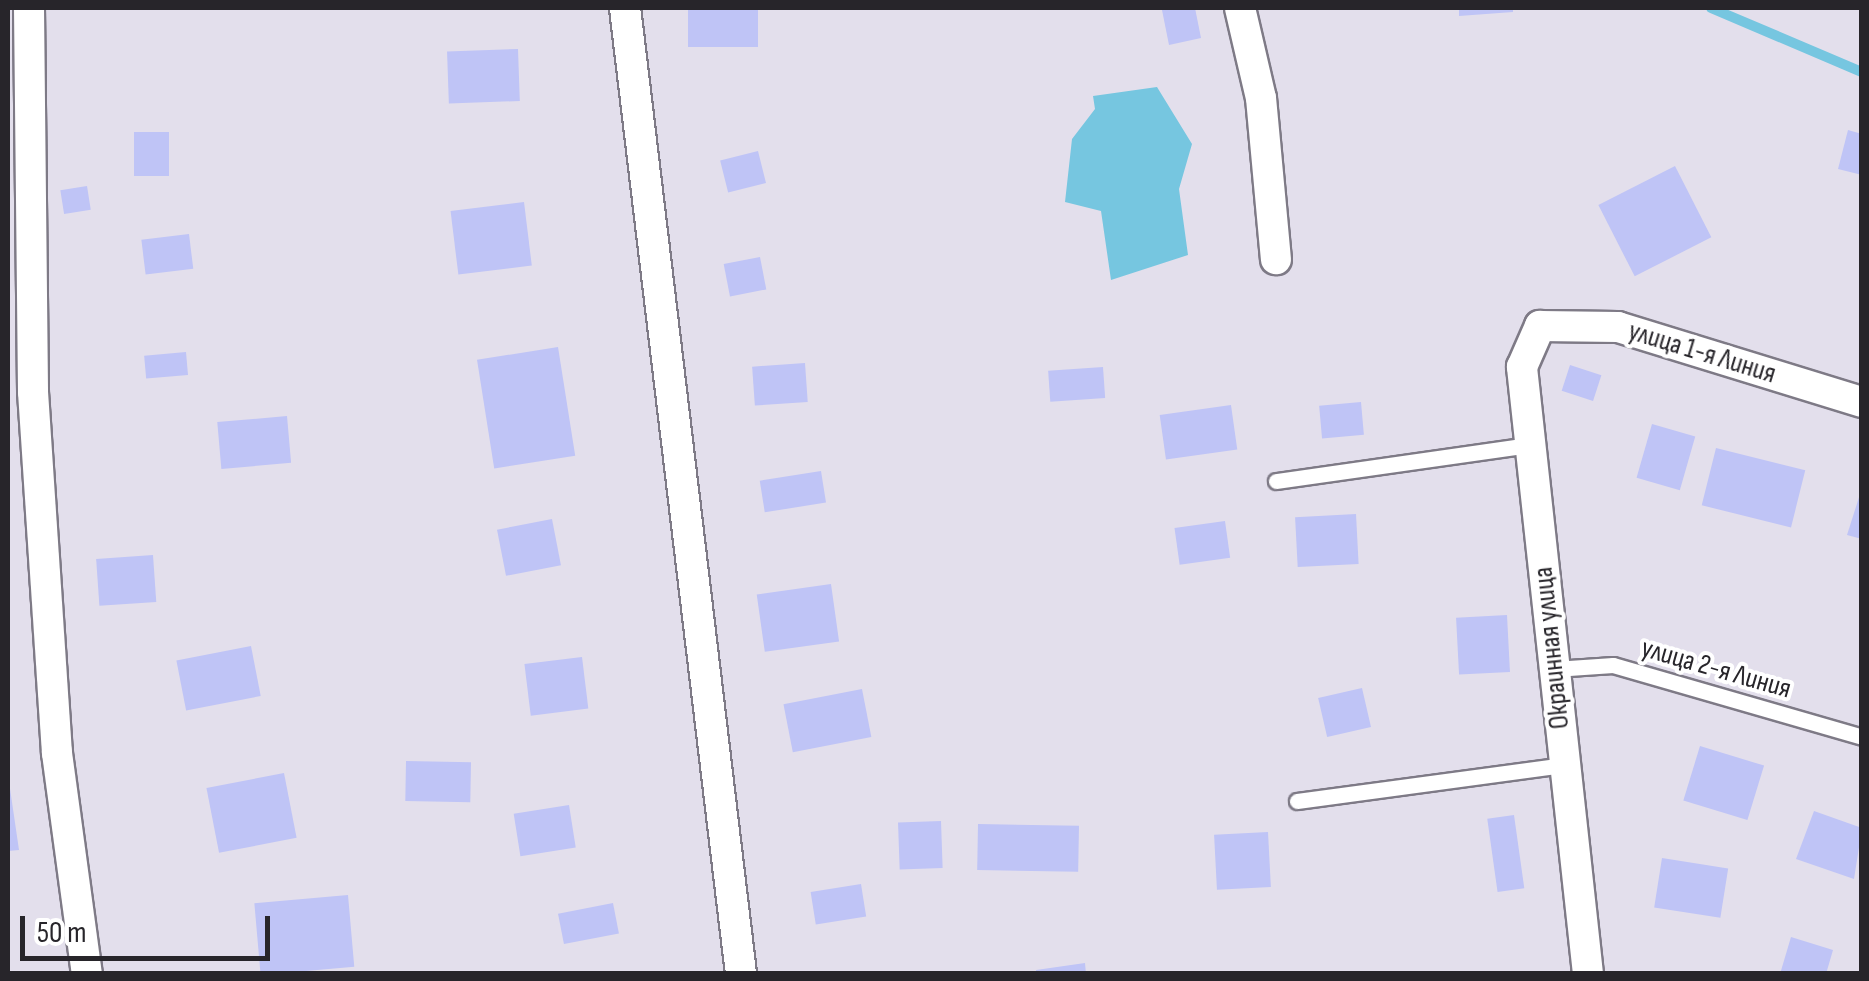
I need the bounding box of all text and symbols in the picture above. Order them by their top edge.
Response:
street label: улица 1-я Линия [1624,315,1780,391]
street label: Окраинная улица [1527,565,1577,731]
street label: улица 2-я Линия [1637,632,1795,706]
scale bar [25,896,275,958]
text: 50 m [37,915,86,951]

